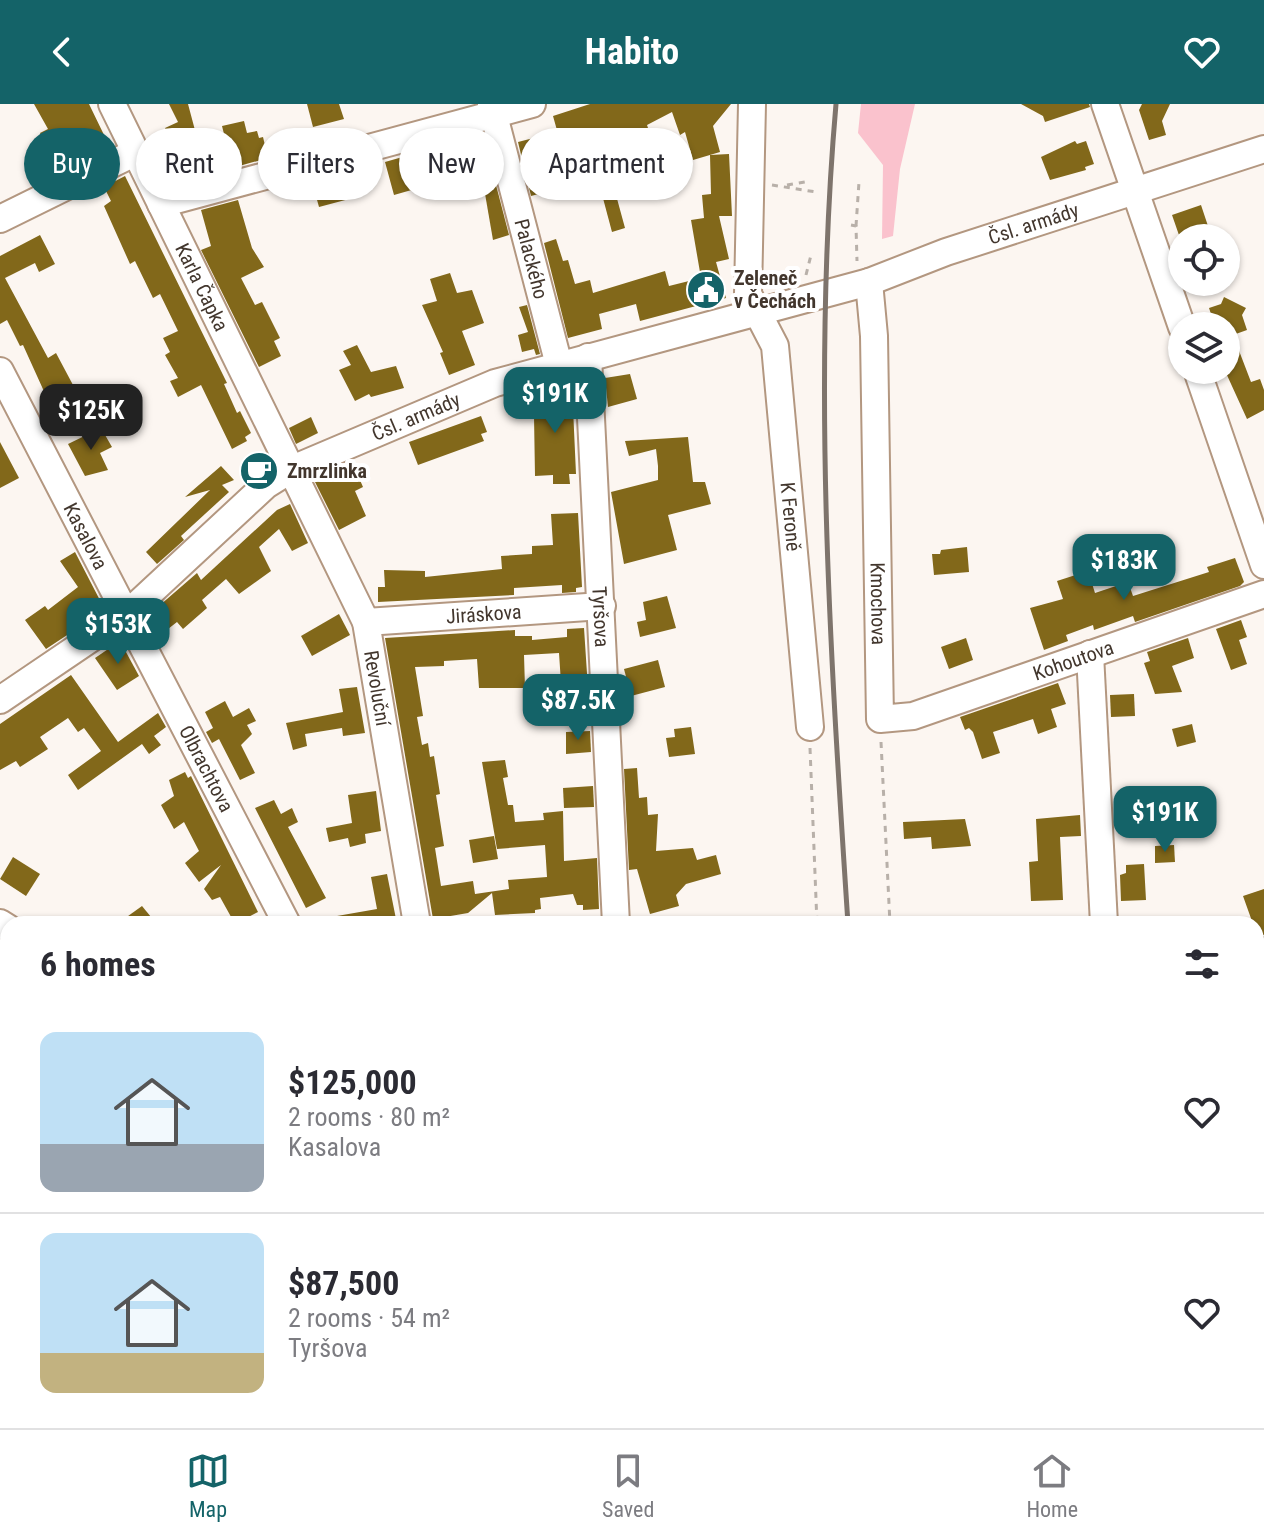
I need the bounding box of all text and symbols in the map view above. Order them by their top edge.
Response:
icon: back [40,30,84,74]
icon: heart [1180,30,1224,74]
text: Habito [585,31,679,73]
chip: Buy [24,128,120,200]
chip: Rent [136,128,242,200]
chip: Filters [258,128,383,200]
chip: New [399,128,504,200]
chip: Apartment [520,128,693,200]
street label: Čsl. armády [985,198,1082,249]
street label: Palackého [509,216,553,302]
map controls [1168,224,1240,384]
button: locate [1168,224,1240,296]
street label: Karla Čapka [170,239,233,335]
place label: Zeleneč v Čechách [734,266,816,313]
public building icon: Zeleneč v Čechách [685,269,727,311]
button: layers [1168,312,1240,384]
pin: $191K [499,367,611,435]
text: $191K [522,378,588,408]
pin: $125K [35,384,147,452]
street label: Čsl. armády [368,387,464,446]
text: $125K [58,395,124,425]
cafe icon: Zmrzlinka [238,450,280,492]
place label: Zmrzlinka [287,459,367,483]
street label: K Feroně [776,481,806,552]
street label: Kasalova [59,499,113,573]
pin: $183K [1068,534,1180,602]
text: $183K [1091,545,1157,575]
street label: Kmochova [866,562,891,645]
street label: Tyršova [587,586,614,648]
pin: $153K [62,598,174,666]
street label: Jiráskova [445,599,522,629]
text: $153K [85,609,151,639]
street label: Kohoutova [1030,635,1117,685]
street label: Revoluční [359,649,396,729]
pin: $87.5K [513,674,643,742]
text: $87.5K [541,685,615,715]
street label: Olbrachtova [174,721,239,816]
pin: $191K [1109,786,1221,854]
text: $191K [1132,797,1198,827]
icon: filters [1180,942,1224,986]
text: 6 homes [40,944,156,984]
text: $125,000 [288,1062,417,1102]
icon: home [104,1064,200,1160]
icon: heart [1180,1090,1224,1134]
text: 2 rooms · 80 m² [288,1102,450,1132]
text: Kasalova [288,1132,381,1162]
text: $87,500 [288,1263,399,1303]
icon: home [104,1265,200,1361]
icon: heart [1180,1291,1224,1335]
text: 2 rooms · 54 m² [288,1303,450,1333]
text: Tyršova [288,1333,367,1363]
tab: Map [186,1449,230,1522]
tab: Saved [602,1449,654,1522]
tab: Home [1026,1449,1078,1522]

